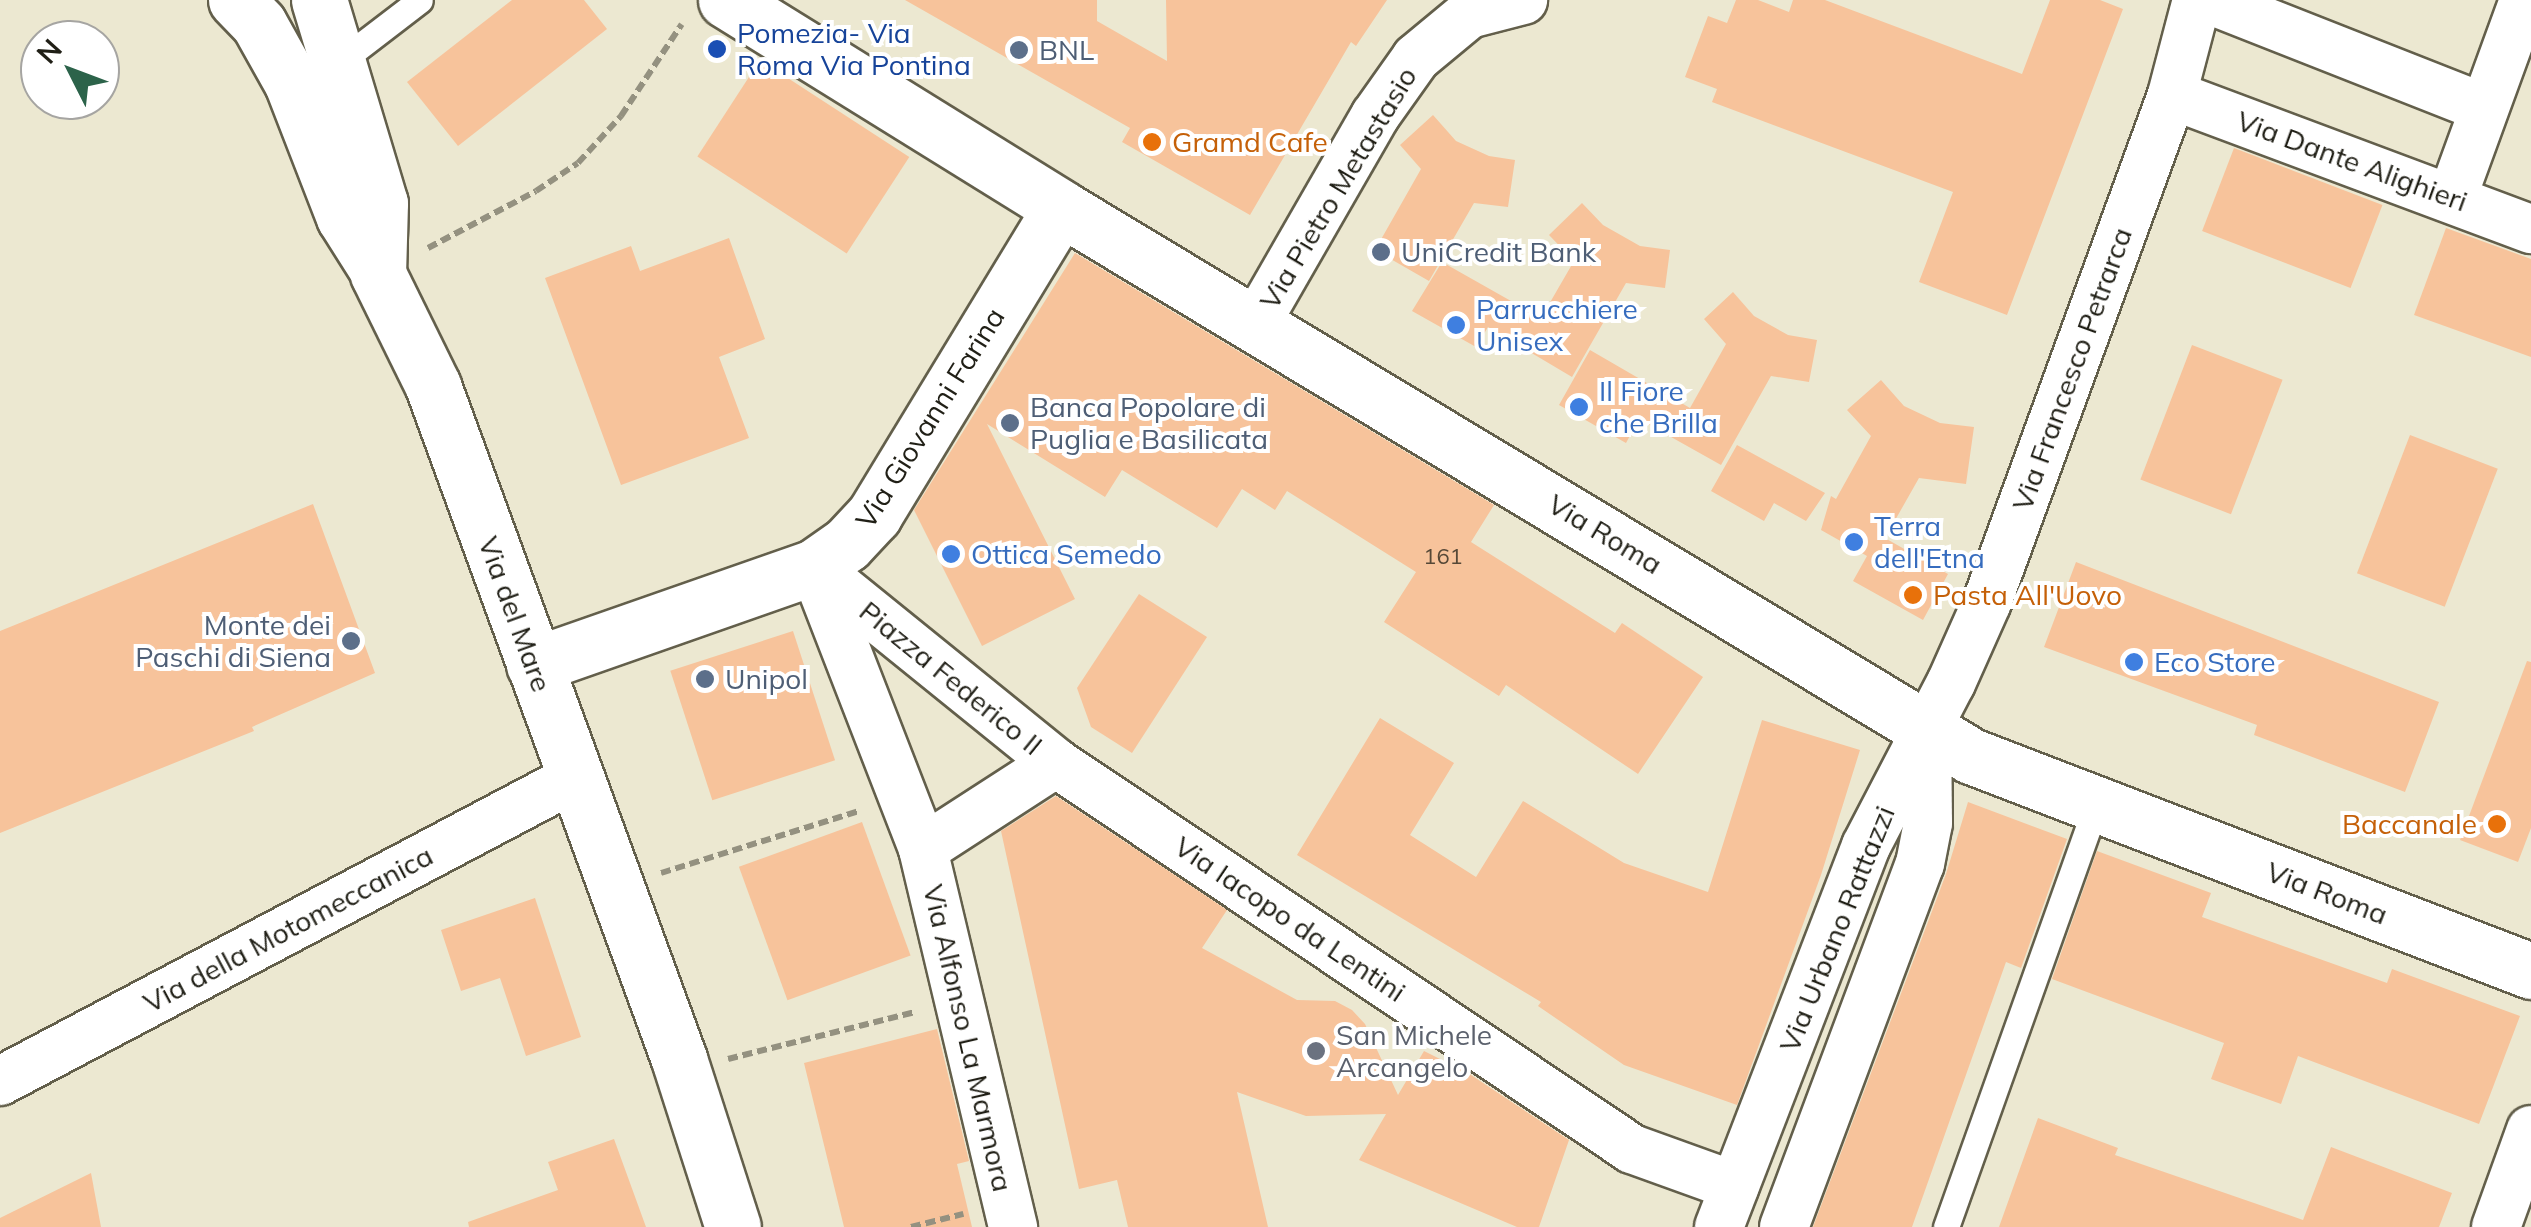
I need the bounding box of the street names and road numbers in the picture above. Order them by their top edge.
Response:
street label: Via Pietro Metastasio [1252,61,1424,315]
street label: Via Dante Alighieri [2232,104,2472,218]
street label: Via Francesco Petrarca [2005,223,2139,515]
street label: Via Giovanni Farina [849,302,1011,534]
street label: Via Roma [1542,487,1668,581]
street label: Via del Mare [471,532,559,696]
street label: Piazza Federico II [853,594,1049,762]
street label: Via Urbano Rattazzi [1772,801,1902,1057]
street label: Via Iacopo da Lentini [1168,829,1412,1009]
street label: Via della Motomeccanica [138,838,438,1020]
street label: Via Roma [2262,855,2392,931]
street label: Via Alfonso La Marmora [916,881,1020,1195]

